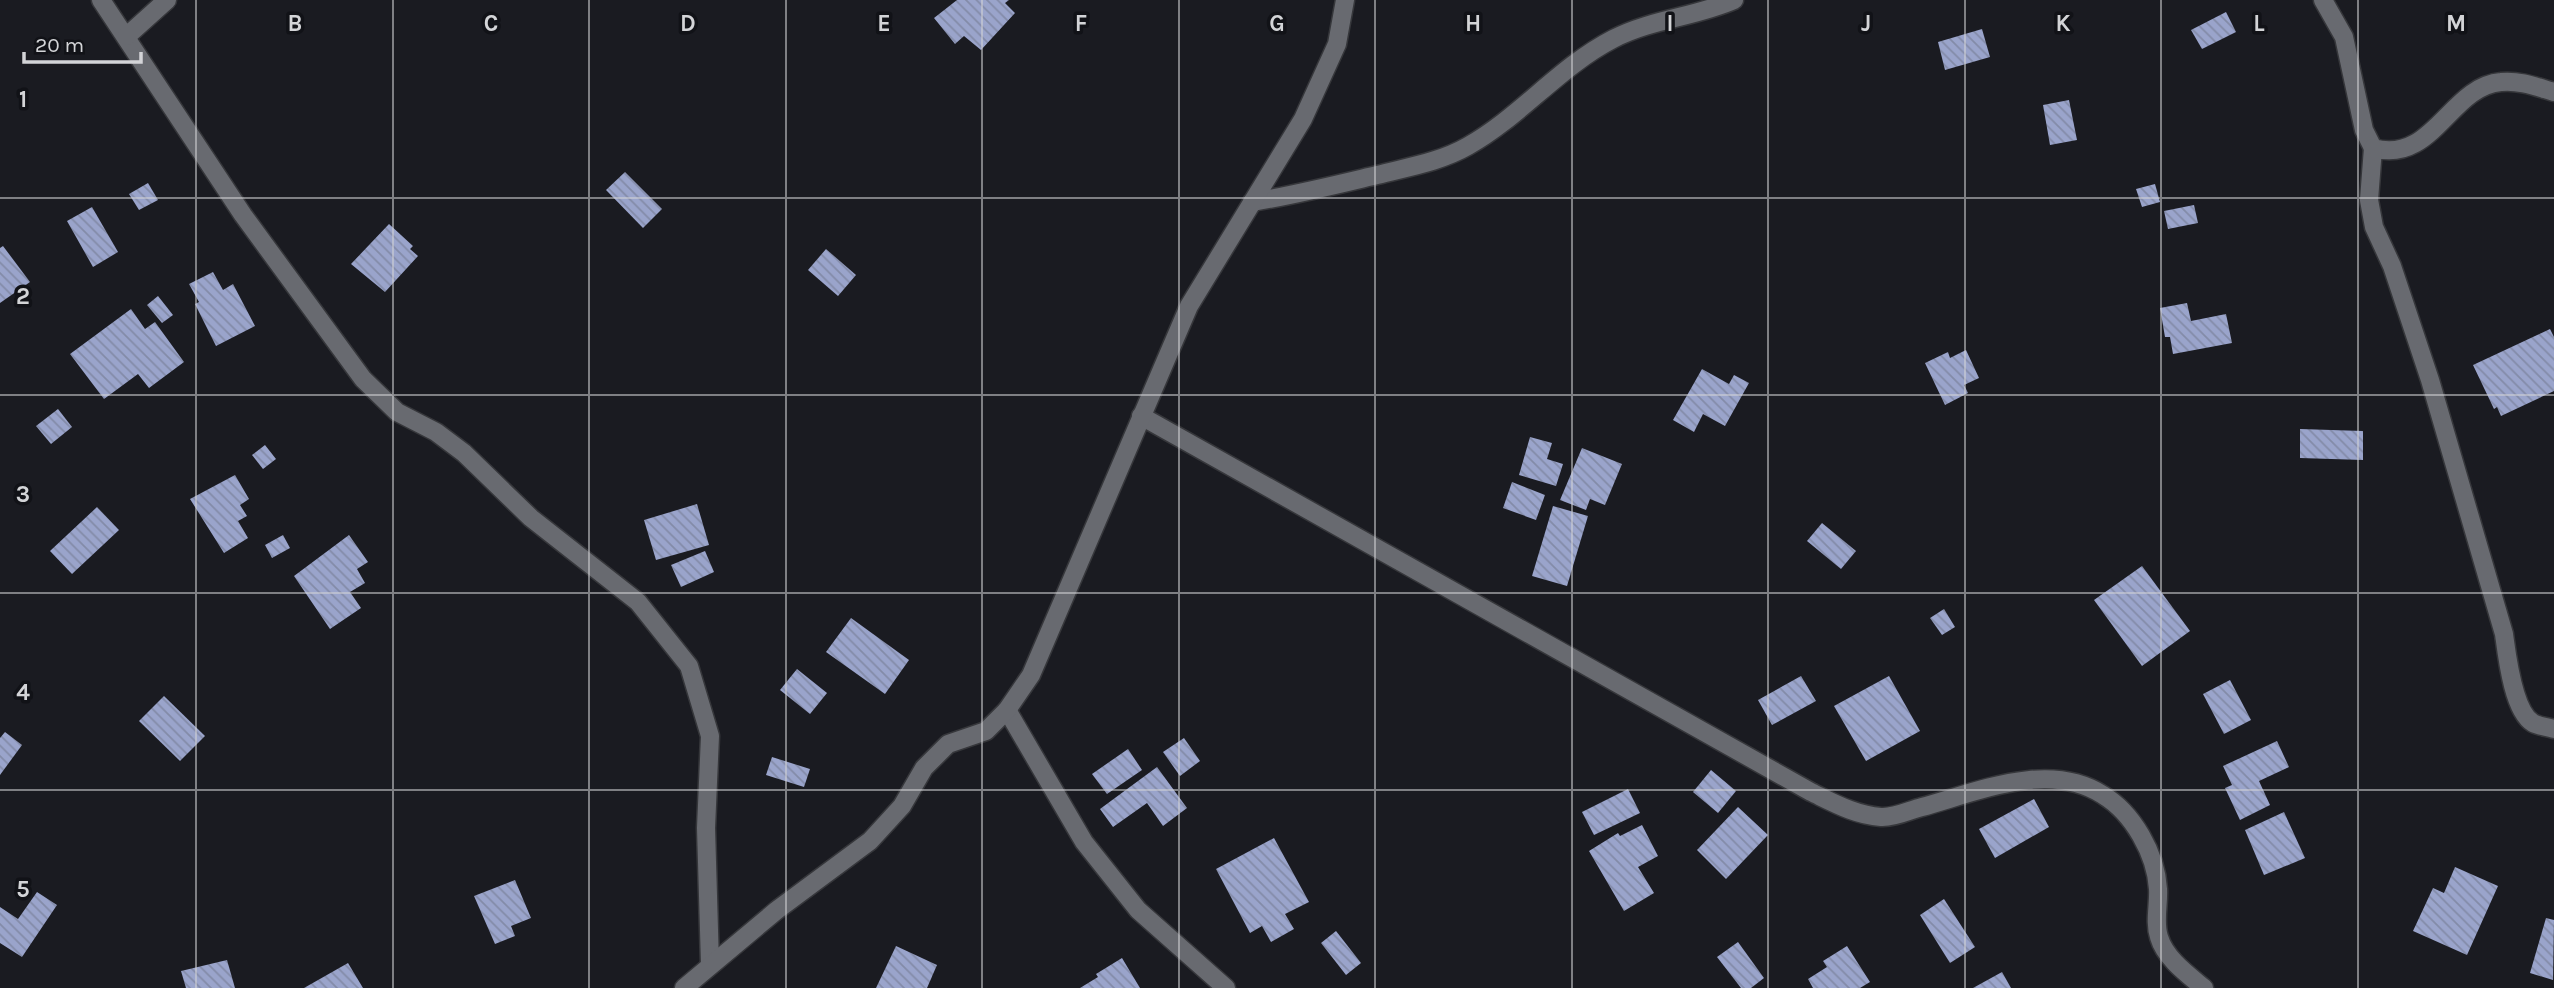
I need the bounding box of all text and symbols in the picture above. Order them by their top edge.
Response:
text: B [288,10,302,37]
text: C [484,10,498,37]
text: D [680,10,696,37]
text: E [877,10,891,37]
text: F [1075,10,1087,37]
text: G [1269,10,1285,37]
text: H [1465,10,1481,37]
text: I [1666,10,1674,37]
text: J [1861,10,1871,37]
text: K [2055,10,2071,37]
text: L [2253,10,2265,37]
text: M [2446,10,2466,37]
scale bar [24,21,142,65]
text: 20 m [35,33,84,57]
text: 1 [19,86,27,113]
text: 2 [16,283,30,310]
text: 3 [16,481,30,508]
text: 4 [16,679,30,706]
text: 5 [16,876,30,903]

